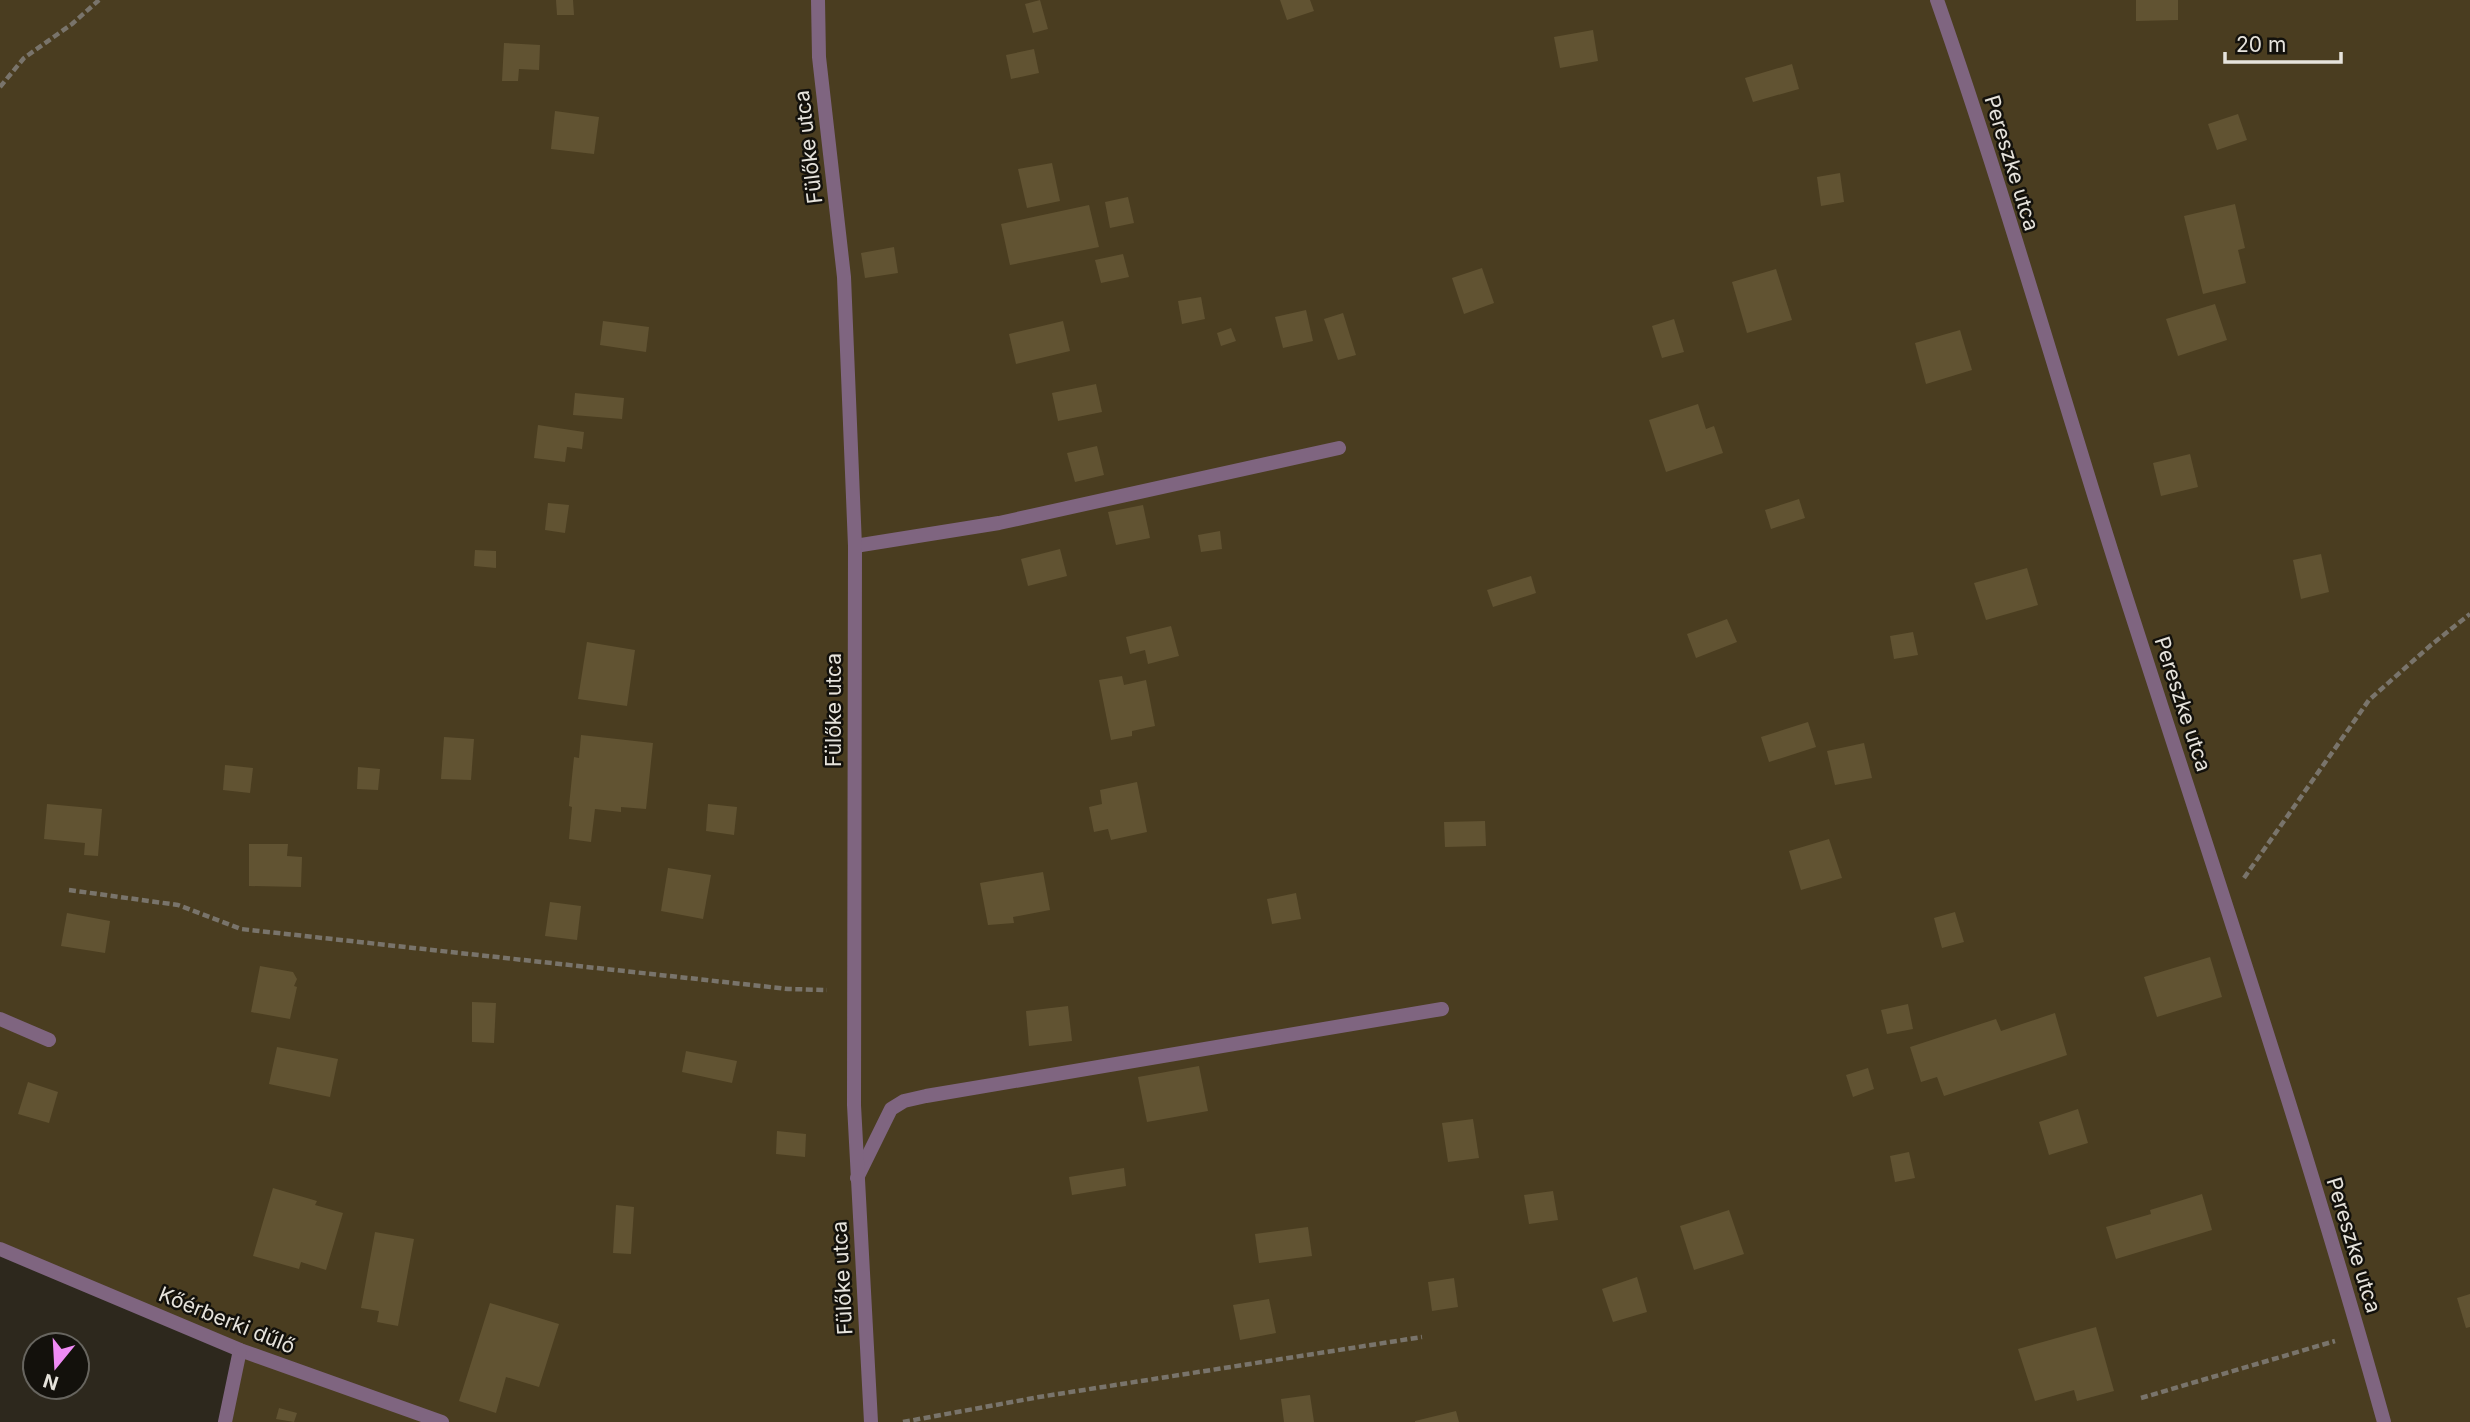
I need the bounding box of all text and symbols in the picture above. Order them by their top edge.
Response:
scale bar [2225,21,2340,65]
text: 20 m [2236,32,2286,57]
street label: Fülőke utca [789,89,827,205]
street label: Pereszke utca [1980,92,2044,234]
street label: Pereszke utca [2149,633,2217,775]
street label: Fülőke utca [821,653,846,767]
street label: Pereszke utca [2322,1174,2386,1316]
street label: Fülőke utca [827,1220,857,1336]
street label: Kőérberki dűlő [155,1281,299,1359]
north arrow [21,1331,91,1401]
text: N [40,1369,61,1395]

